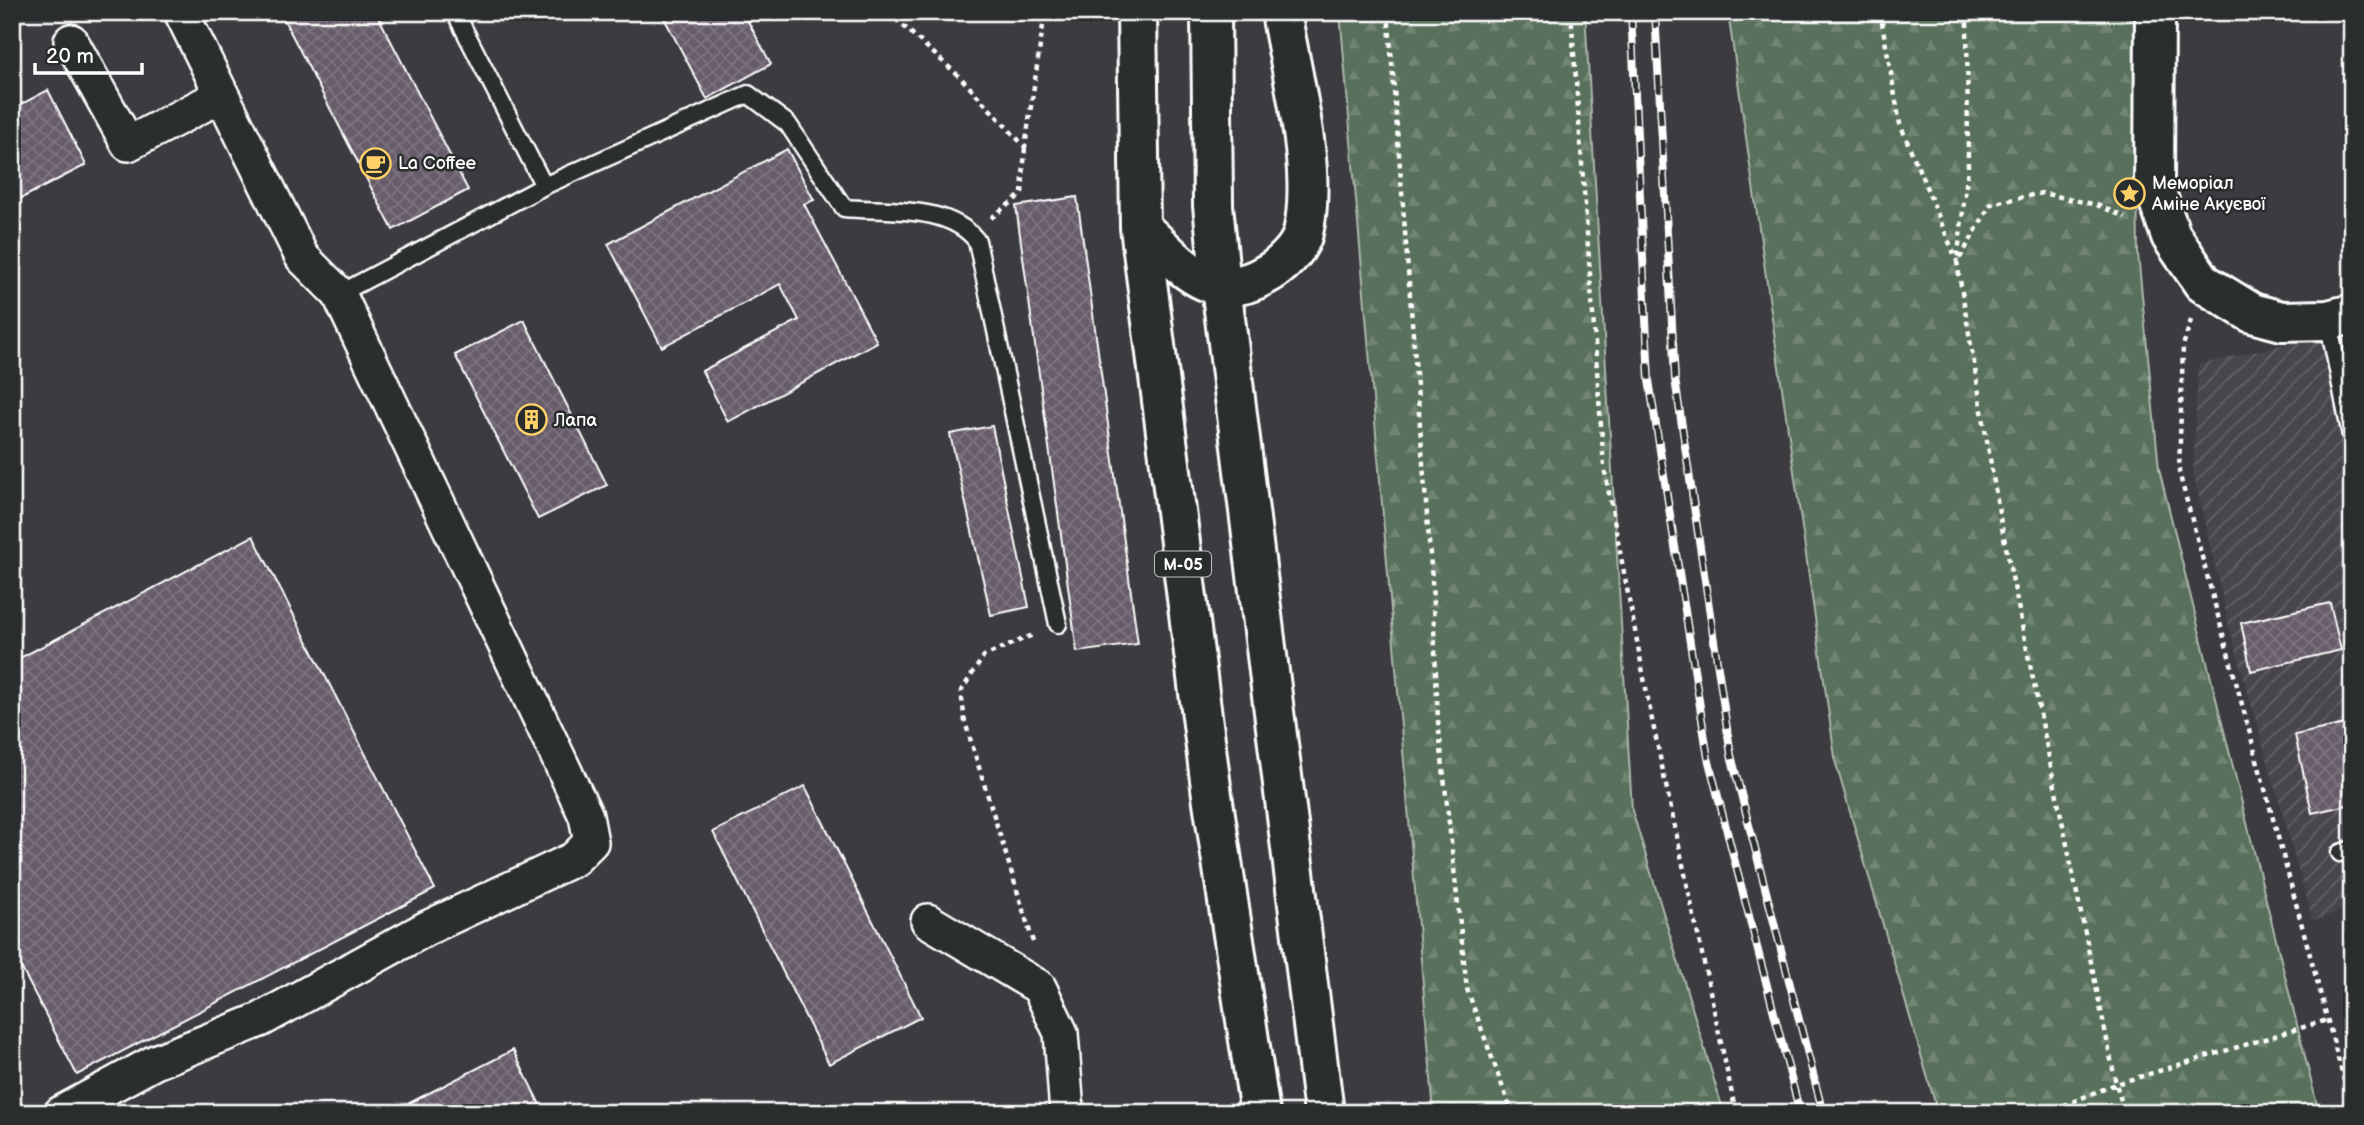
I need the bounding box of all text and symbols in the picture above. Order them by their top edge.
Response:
scale bar [35,32,142,76]
text: 20 m [46,44,94,69]
cafe icon: La Coffee [358,146,392,180]
place label: La Coffee [398,153,477,174]
place label: Меморіал Аміне Акуєвої [2151,173,2266,215]
place icon: Меморіал Аміне Акуєвої [2112,176,2146,210]
building icon: Лапа [514,403,548,437]
place label: Лапа [553,410,598,431]
road number: М-05 [1155,552,1211,576]

